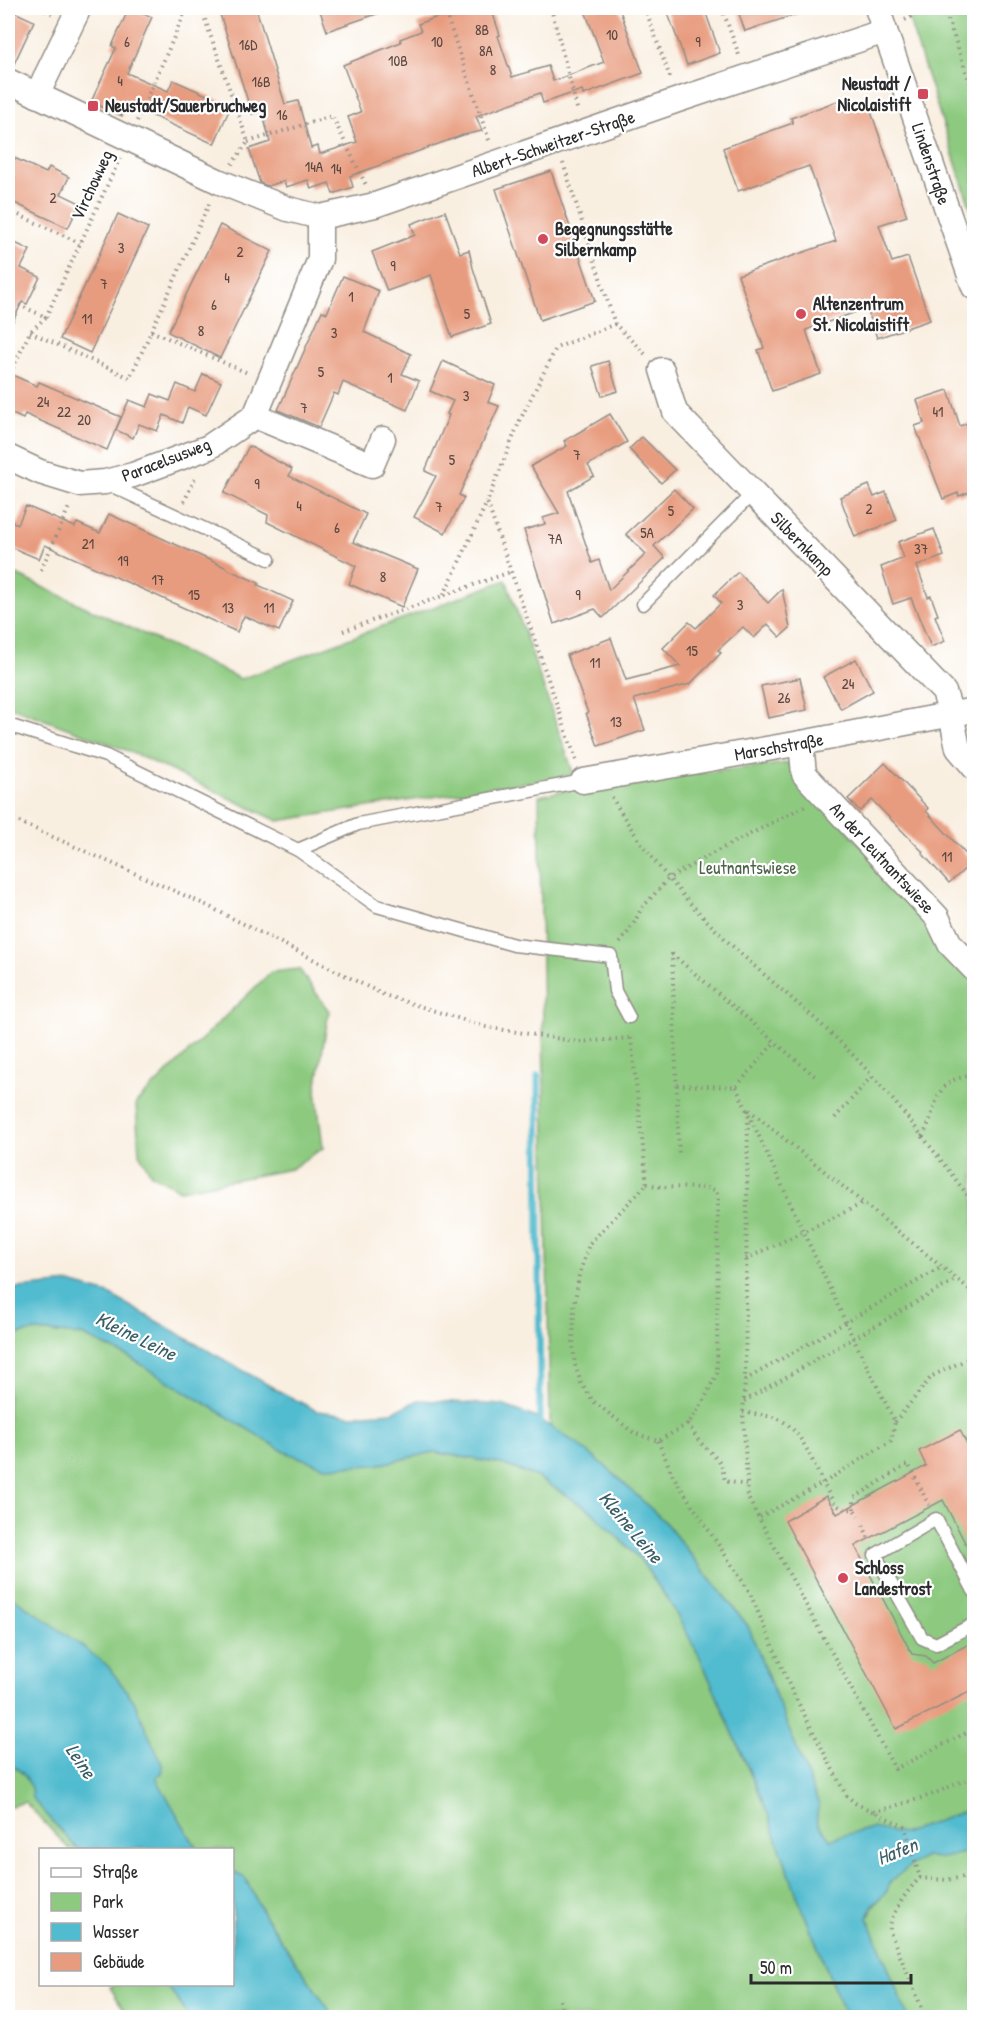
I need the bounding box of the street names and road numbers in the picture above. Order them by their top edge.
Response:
street label: Albert-Schweitzer-Straße [468,104,638,183]
street label: Lindenstraße [906,120,957,208]
street label: Virchowweg [64,146,119,224]
street label: Paracelsusweg [118,431,214,488]
street label: Silbernkamp [765,506,840,582]
street label: Marschstraße [732,726,825,767]
street label: An der Leutnantswiese [824,797,940,919]

